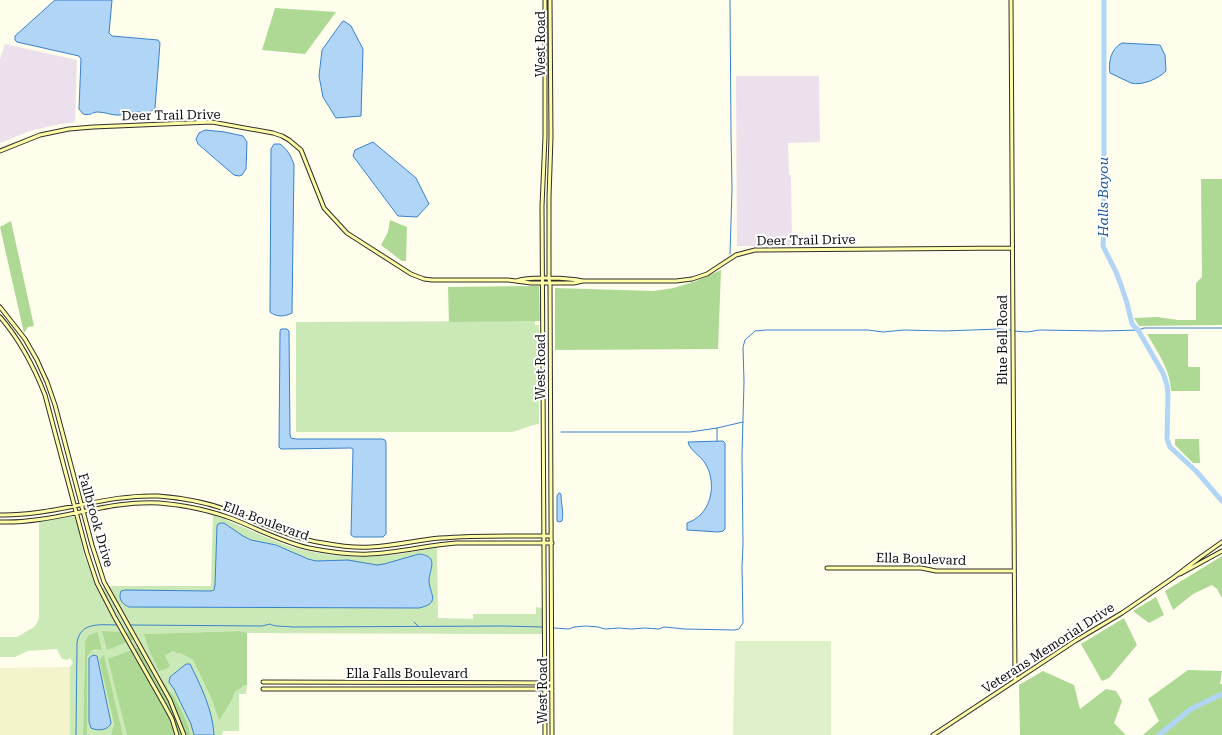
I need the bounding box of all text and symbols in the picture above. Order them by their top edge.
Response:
street label: West Road [533,10,548,77]
street label: Deer Trail Drive [121,107,221,123]
water label: Halls Bayou [1095,157,1111,238]
street label: Deer Trail Drive [756,232,856,248]
street label: Blue Bell Road [995,294,1010,385]
street label: West Road [533,333,548,400]
street label: Fallbrook Drive [75,471,117,569]
street label: Ella Boulevard [221,498,312,544]
street label: Ella Boulevard [876,550,967,568]
street label: Veterans Memorial Drive [979,600,1117,696]
street label: West Road [535,657,550,724]
street label: Ella Falls Boulevard [346,666,469,681]

